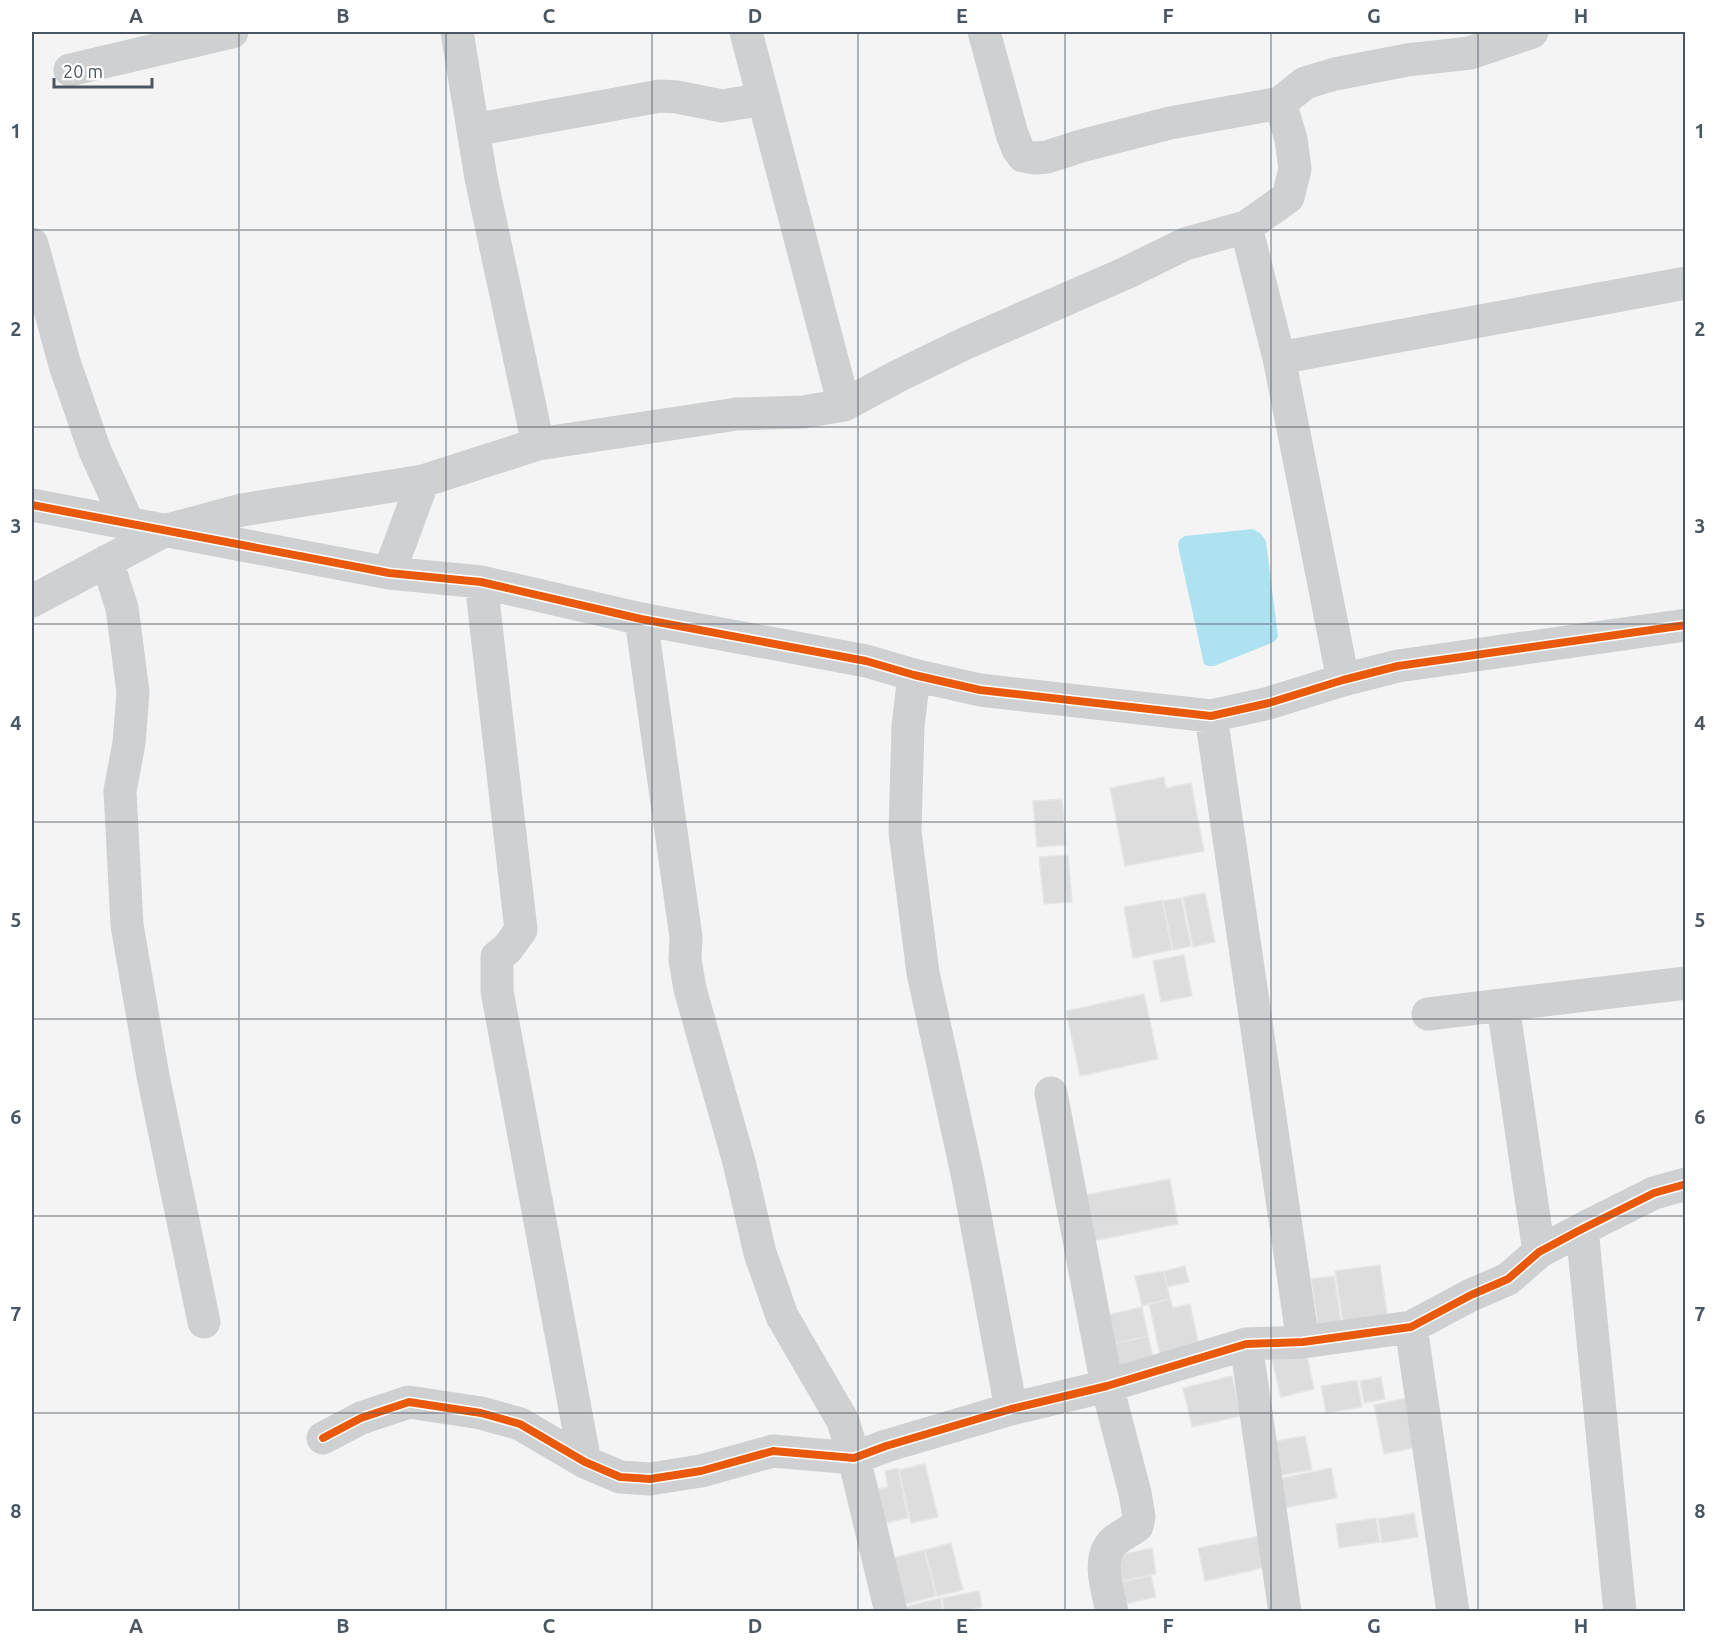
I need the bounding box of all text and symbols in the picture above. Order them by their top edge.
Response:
text: A [129,4,143,27]
text: B [336,4,350,27]
text: C [543,4,556,27]
text: D [748,4,762,27]
text: E [956,4,968,27]
text: F [1162,4,1174,27]
text: G [1367,4,1381,27]
text: H [1574,4,1588,27]
scale bar [54,51,152,89]
text: 20 m [63,61,103,81]
text: 1 [10,119,22,142]
text: 1 [1694,119,1706,142]
text: 2 [10,317,22,340]
text: 2 [1694,317,1706,340]
text: 3 [10,514,22,537]
text: 3 [1694,514,1706,537]
text: 4 [10,711,22,734]
text: 4 [1694,711,1706,734]
text: 5 [10,908,22,931]
text: 5 [1694,908,1706,931]
text: 6 [10,1105,22,1128]
text: 6 [1694,1105,1706,1128]
text: 7 [10,1302,22,1325]
text: 7 [1694,1302,1706,1325]
text: 8 [10,1499,22,1522]
text: 8 [1694,1499,1706,1522]
text: A [129,1614,143,1637]
text: B [336,1614,350,1637]
text: C [543,1614,556,1637]
text: D [748,1614,762,1637]
text: E [956,1614,968,1637]
text: F [1162,1614,1174,1637]
text: G [1367,1614,1381,1637]
text: H [1574,1614,1588,1637]

